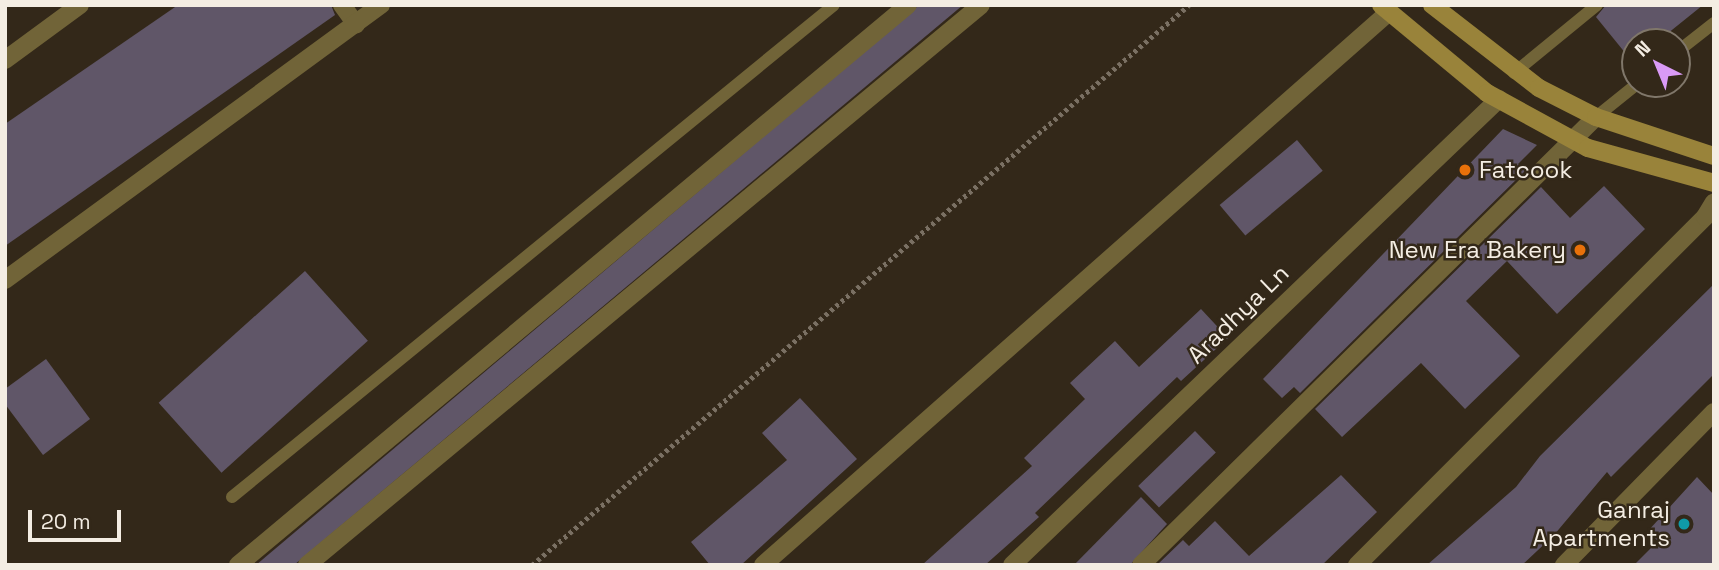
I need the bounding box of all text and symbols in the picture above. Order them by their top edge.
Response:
north arrow [1621,28,1691,98]
text: N [1630,35,1656,62]
place label: Fatcook [1479,156,1572,184]
marker: Fatcook [1457,162,1473,178]
place label: New Era Bakery [1389,236,1566,264]
marker: New Era Bakery [1572,242,1588,258]
street label: Aradhya Ln [1181,259,1295,369]
scale bar [32,496,124,540]
place label: Ganraj Apartments [1533,496,1670,552]
text: 20 m [41,508,91,535]
marker: Ganraj Apartments [1676,516,1692,532]

